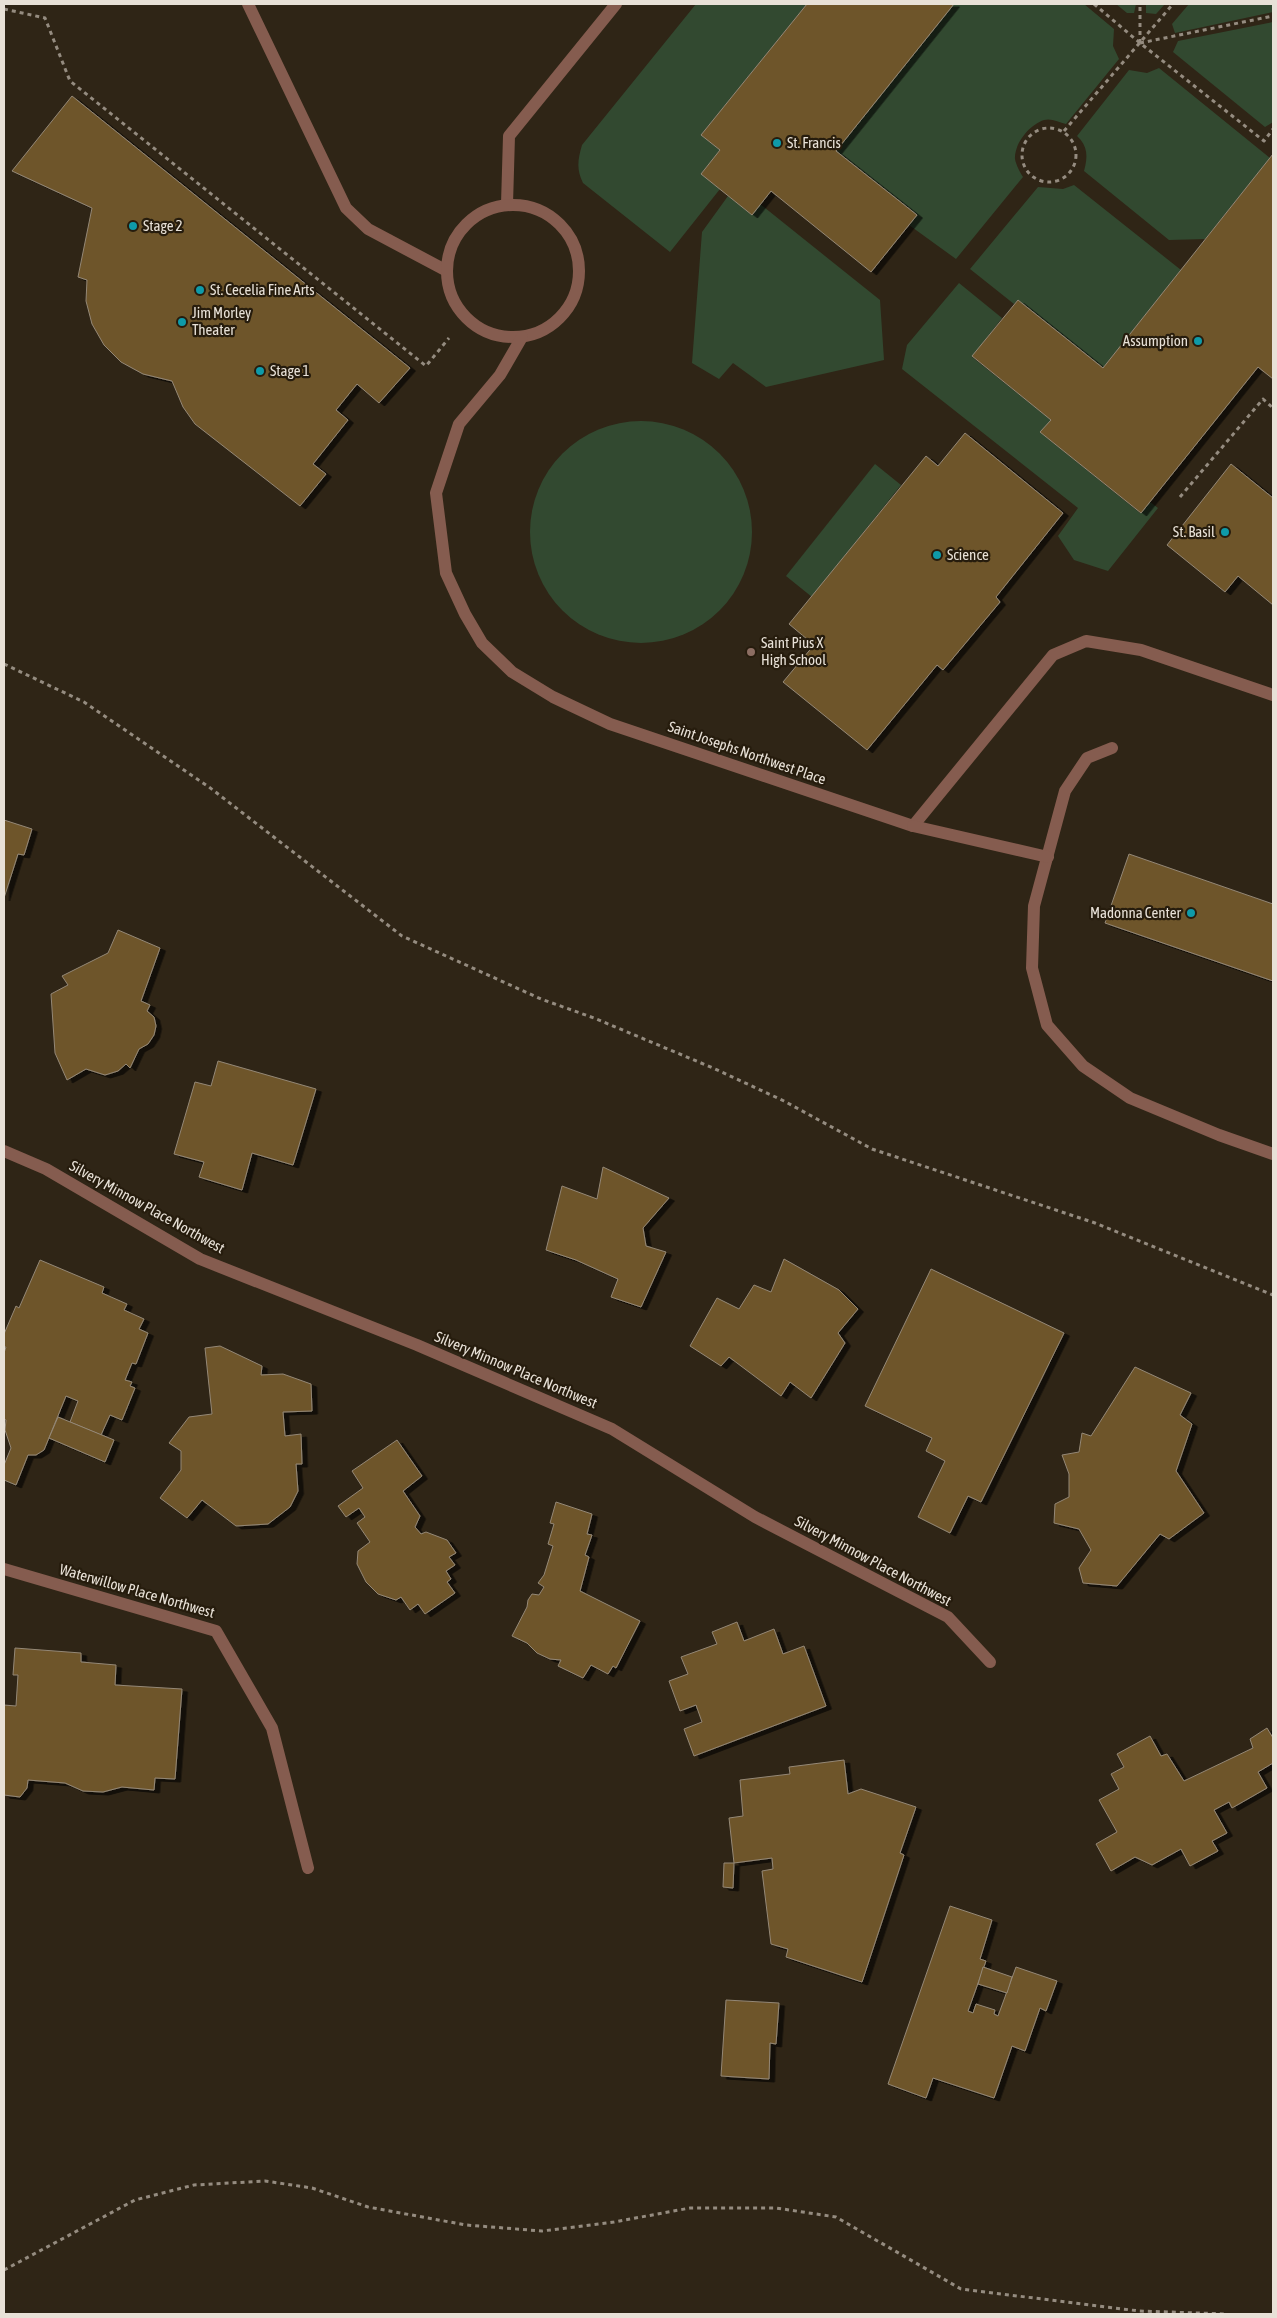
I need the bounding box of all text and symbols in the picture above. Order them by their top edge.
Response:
place label: St. Francis [787,134,841,151]
marker: St. Francis [771,137,783,149]
place label: Stage 2 [143,217,183,234]
marker: Stage 2 [127,220,139,232]
place label: St. Cecelia Fine Arts [210,281,315,298]
marker: St. Cecelia Fine Arts [194,284,206,296]
place label: Jim Morley Theater [192,304,251,338]
marker: Jim Morley Theater [176,316,188,328]
place label: Assumption [1123,332,1188,349]
marker: Assumption [1192,335,1204,347]
place label: Stage 1 [270,362,310,379]
marker: Stage 1 [254,365,266,377]
place label: St. Basil [1173,523,1215,540]
marker: St. Basil [1219,526,1231,538]
place label: Science [947,546,989,563]
marker: Science [931,549,943,561]
place label: Saint Pius X High School [761,634,826,668]
marker: Saint Pius X High School [745,646,757,658]
street label: Saint Josephs Northwest Place [666,718,828,788]
place label: Madonna Center [1090,904,1182,921]
marker: Madonna Center [1185,907,1197,919]
street label: Silvery Minnow Place Northwest [67,1157,228,1256]
street label: Silvery Minnow Place Northwest [432,1328,600,1412]
street label: Silvery Minnow Place Northwest [792,1512,954,1609]
street label: Waterwillow Place Northwest [58,1560,217,1621]

